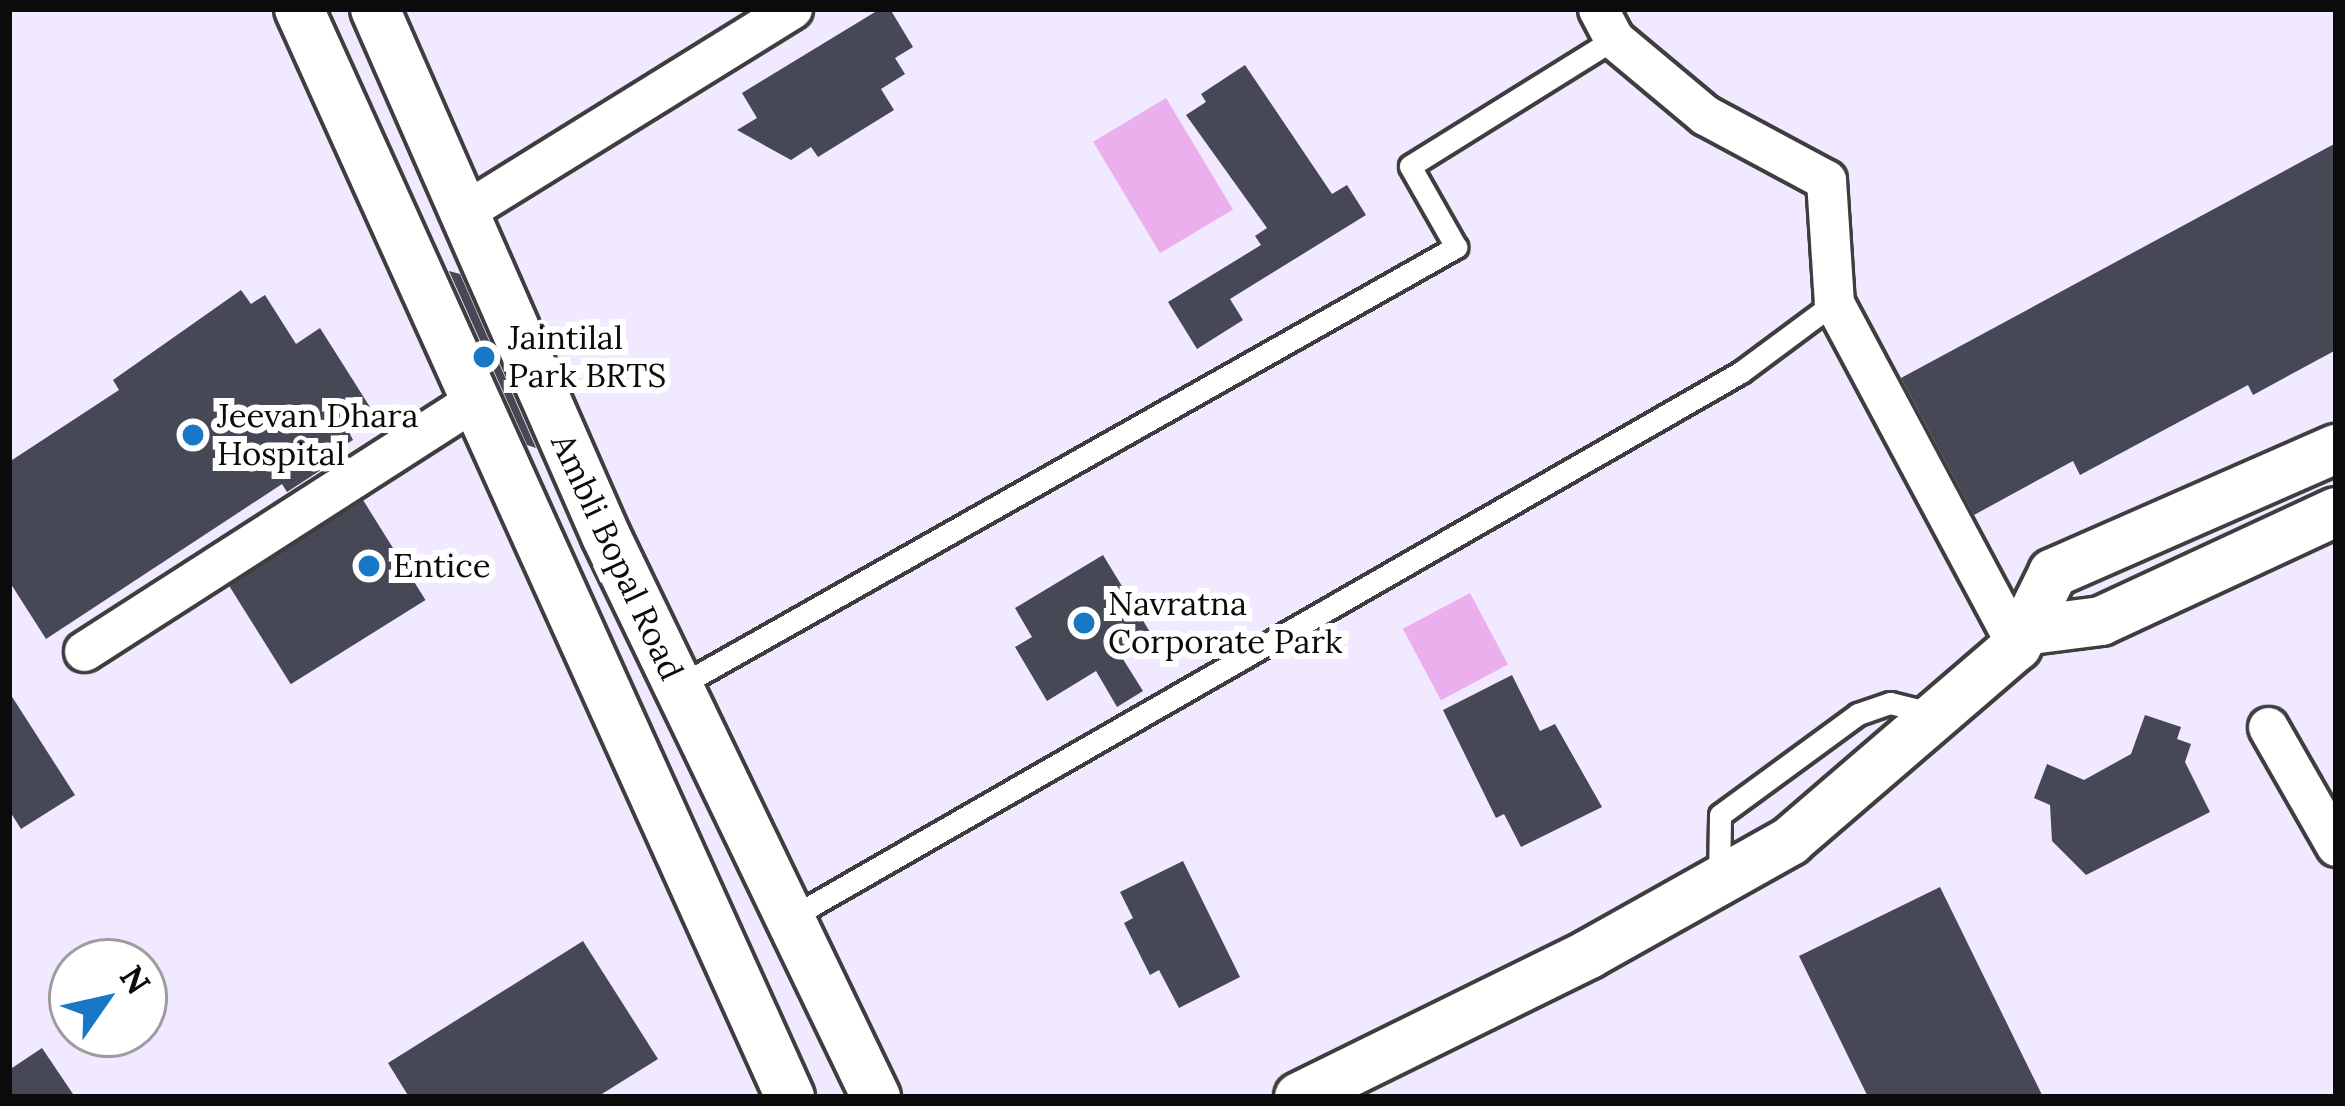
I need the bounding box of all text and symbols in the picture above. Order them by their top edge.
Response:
place label: Jaintilal Park BRTS [508,318,666,396]
marker: Jaintilal Park BRTS [471,344,497,370]
place label: Jeevan Dhara Hospital [217,396,418,474]
marker: Jeevan Dhara Hospital [180,422,206,448]
street label: Ambli Bopal Road [543,428,691,686]
place label: Entice [393,546,491,586]
marker: Entice [356,553,382,579]
place label: Navratna Corporate Park [1108,584,1343,662]
marker: Navratna Corporate Park [1071,610,1097,636]
north arrow [48,938,168,1058]
text: N [111,957,160,1002]

